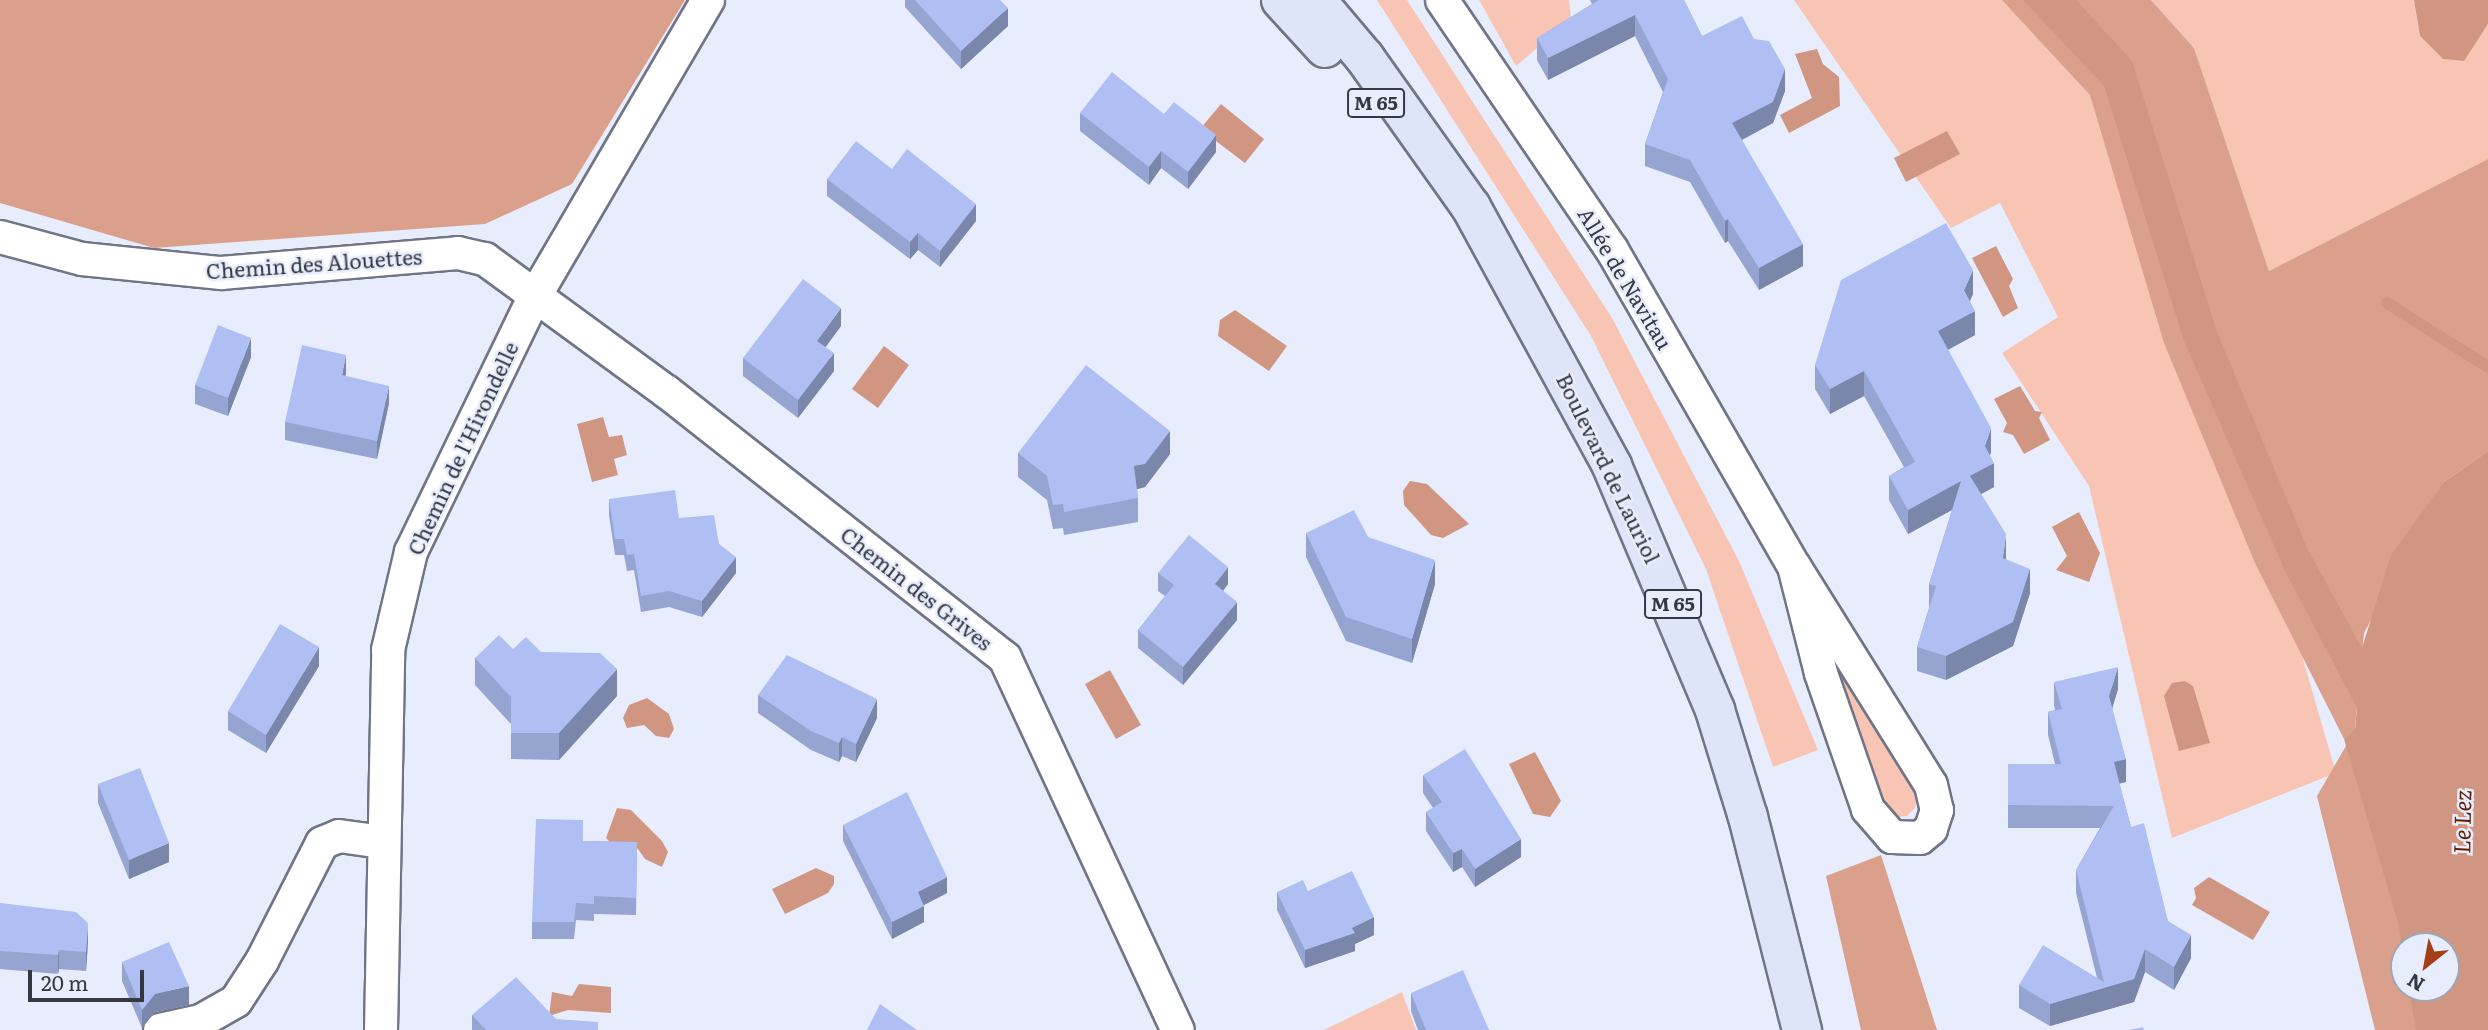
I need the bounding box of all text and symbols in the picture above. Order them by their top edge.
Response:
road number: M 65 [1346,88,1406,118]
street label: Allée de Navitau [1574,202,1678,354]
street label: Chemin des Alouettes [205,243,423,283]
street label: Chemin de l'Hirondelle [401,337,523,559]
street label: Boulevard de Lauriol [1552,369,1666,567]
street label: Chemin des Grives [836,521,998,655]
road number: M 65 [1643,589,1703,620]
water label: Le Lez [2447,790,2475,854]
north arrow [2390,932,2460,1002]
scale bar [32,956,147,1000]
text: 20 m [41,966,88,997]
text: N [2401,967,2429,999]

